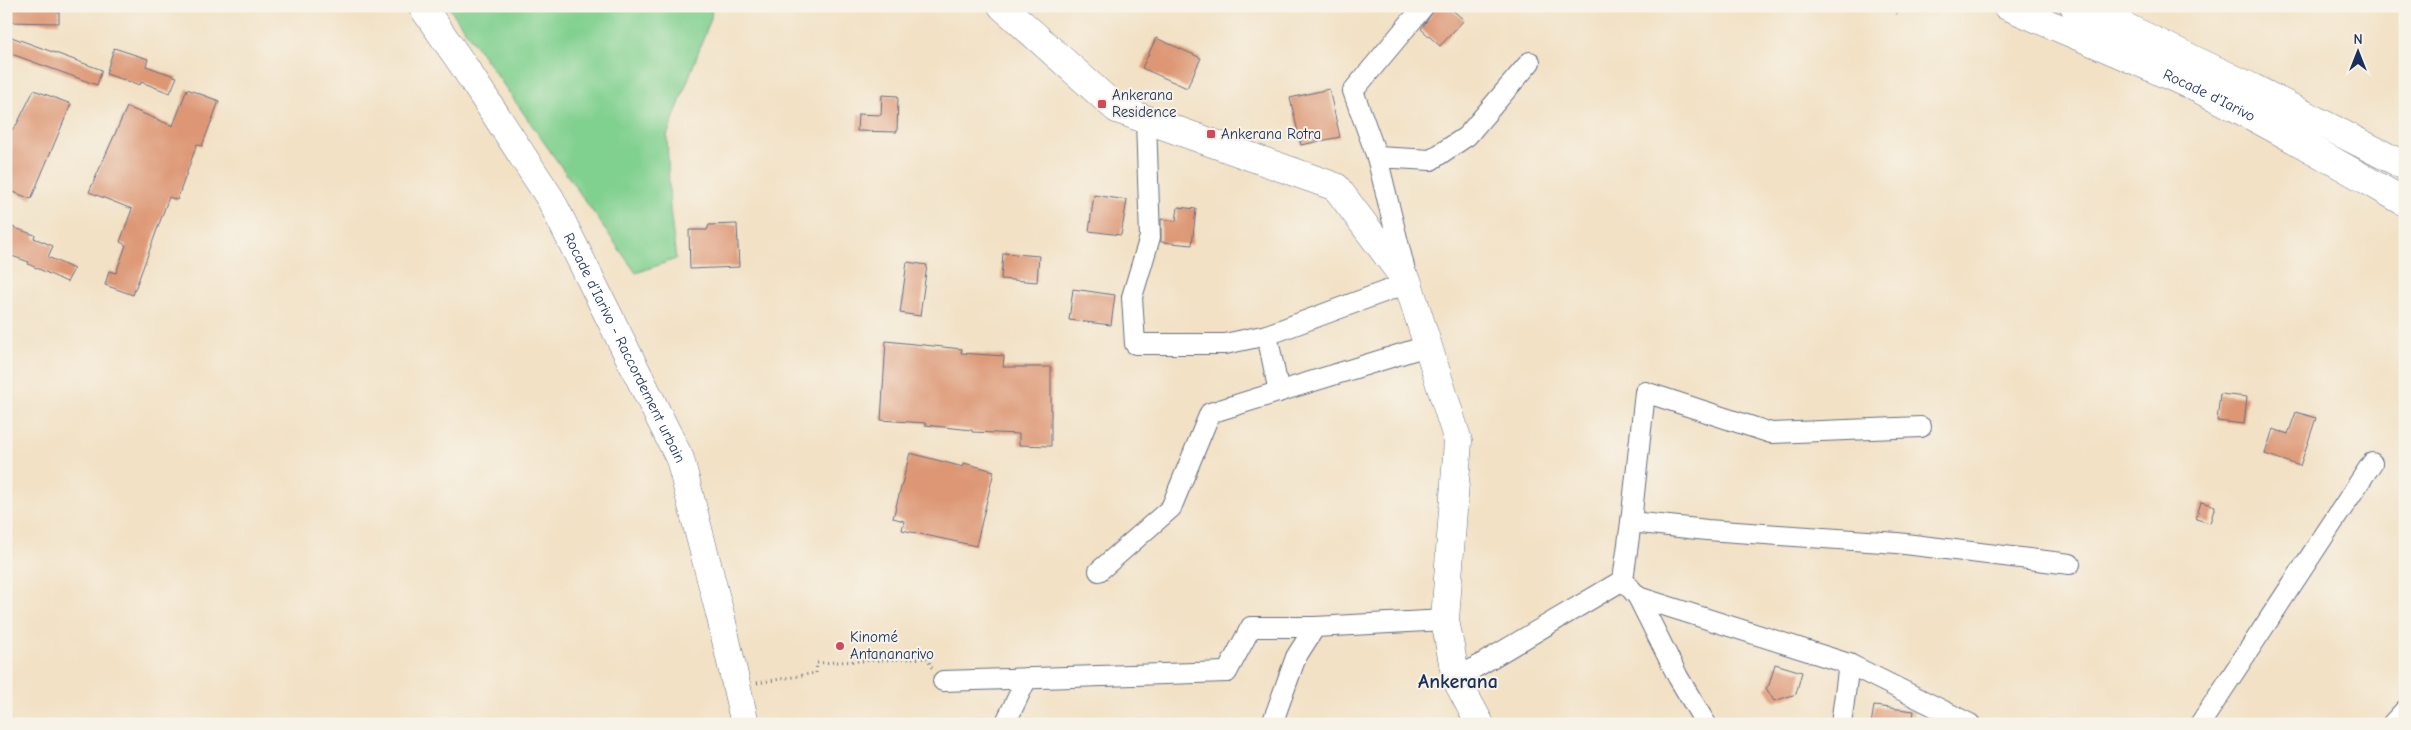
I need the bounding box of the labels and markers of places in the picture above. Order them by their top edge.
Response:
place label: Ankerana Residence [1112,86,1177,121]
marker: Ankerana Residence [1096,98,1108,110]
place label: Ankerana Rotra [1221,125,1321,143]
marker: Ankerana Rotra [1205,128,1217,140]
place label: Kinomé Antananarivo [850,628,934,663]
marker: Kinomé Antananarivo [834,640,846,652]

